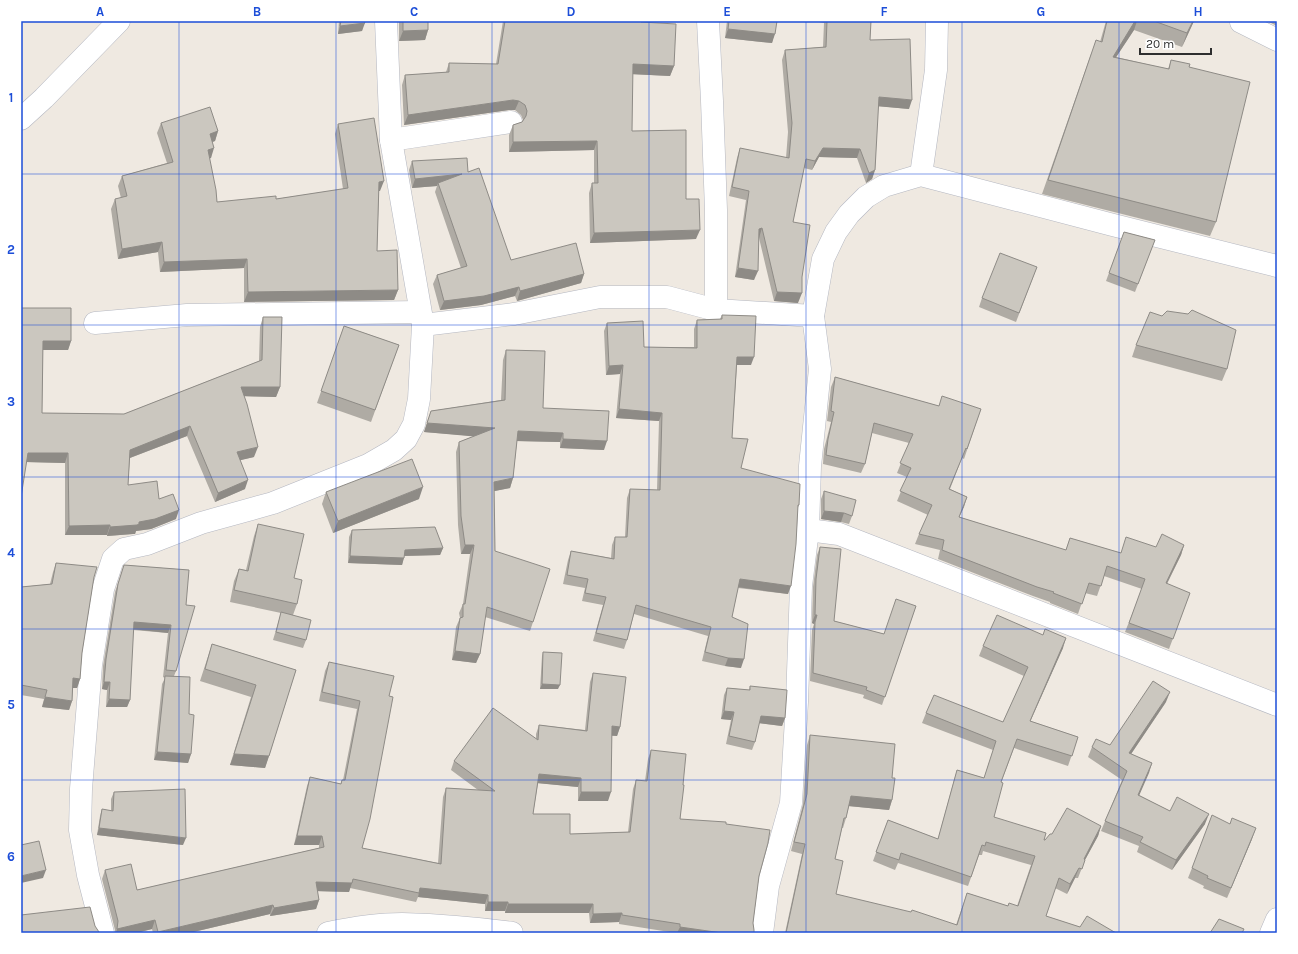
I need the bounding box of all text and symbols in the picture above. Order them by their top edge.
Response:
text: A [96,4,104,19]
text: B [253,4,261,19]
text: C [410,4,418,19]
text: D [567,4,576,19]
text: E [723,4,731,19]
text: F [880,4,888,19]
text: G [1037,4,1045,19]
text: H [1193,4,1203,19]
scale bar [1140,30,1211,56]
text: 20 m [1146,37,1174,51]
text: 1 [9,90,13,105]
text: 2 [7,242,15,257]
text: 3 [7,394,15,409]
text: 4 [7,545,15,560]
text: 5 [7,697,15,712]
text: 6 [7,849,15,864]

